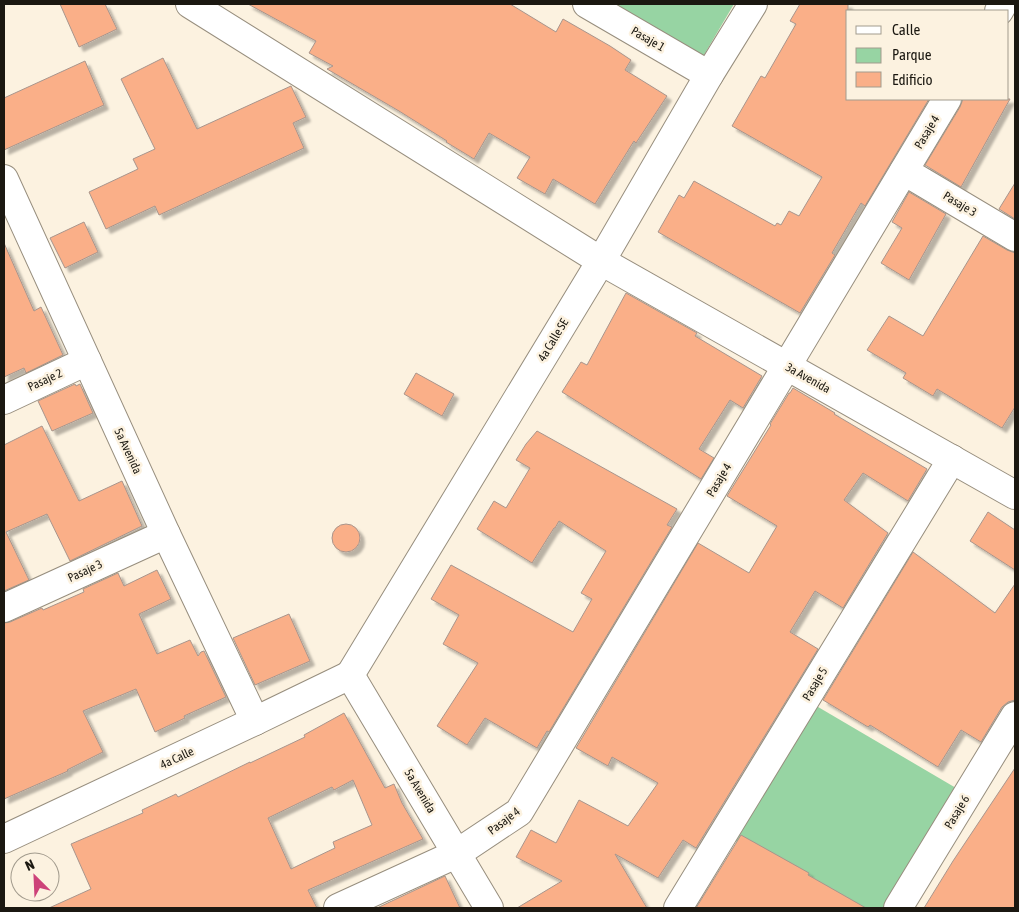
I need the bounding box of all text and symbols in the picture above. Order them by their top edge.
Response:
legend [846,10,1009,100]
text: Calle [892,21,921,38]
street label: Pasaje 1 [629,24,668,54]
text: Parque [892,46,932,63]
text: Edificio [892,71,933,88]
street label: Pasaje 4 [912,112,943,151]
street label: Pasaje 3 [941,189,979,219]
street label: 4a Calle SE [535,316,571,364]
street label: 3a Avenida [783,360,833,396]
street label: Pasaje 2 [25,366,65,394]
street label: 5a Avenida [111,426,145,476]
street label: Pasaje 4 [704,460,735,499]
street label: Pasaje 3 [65,557,105,585]
street label: Pasaje 5 [800,665,830,703]
street label: 4a Calle [158,744,196,772]
street label: 5a Avenida [401,766,439,816]
street label: Pasaje 6 [942,792,973,831]
street label: Pasaje 4 [485,804,523,838]
north arrow [10,852,60,902]
text: N [23,856,37,874]

